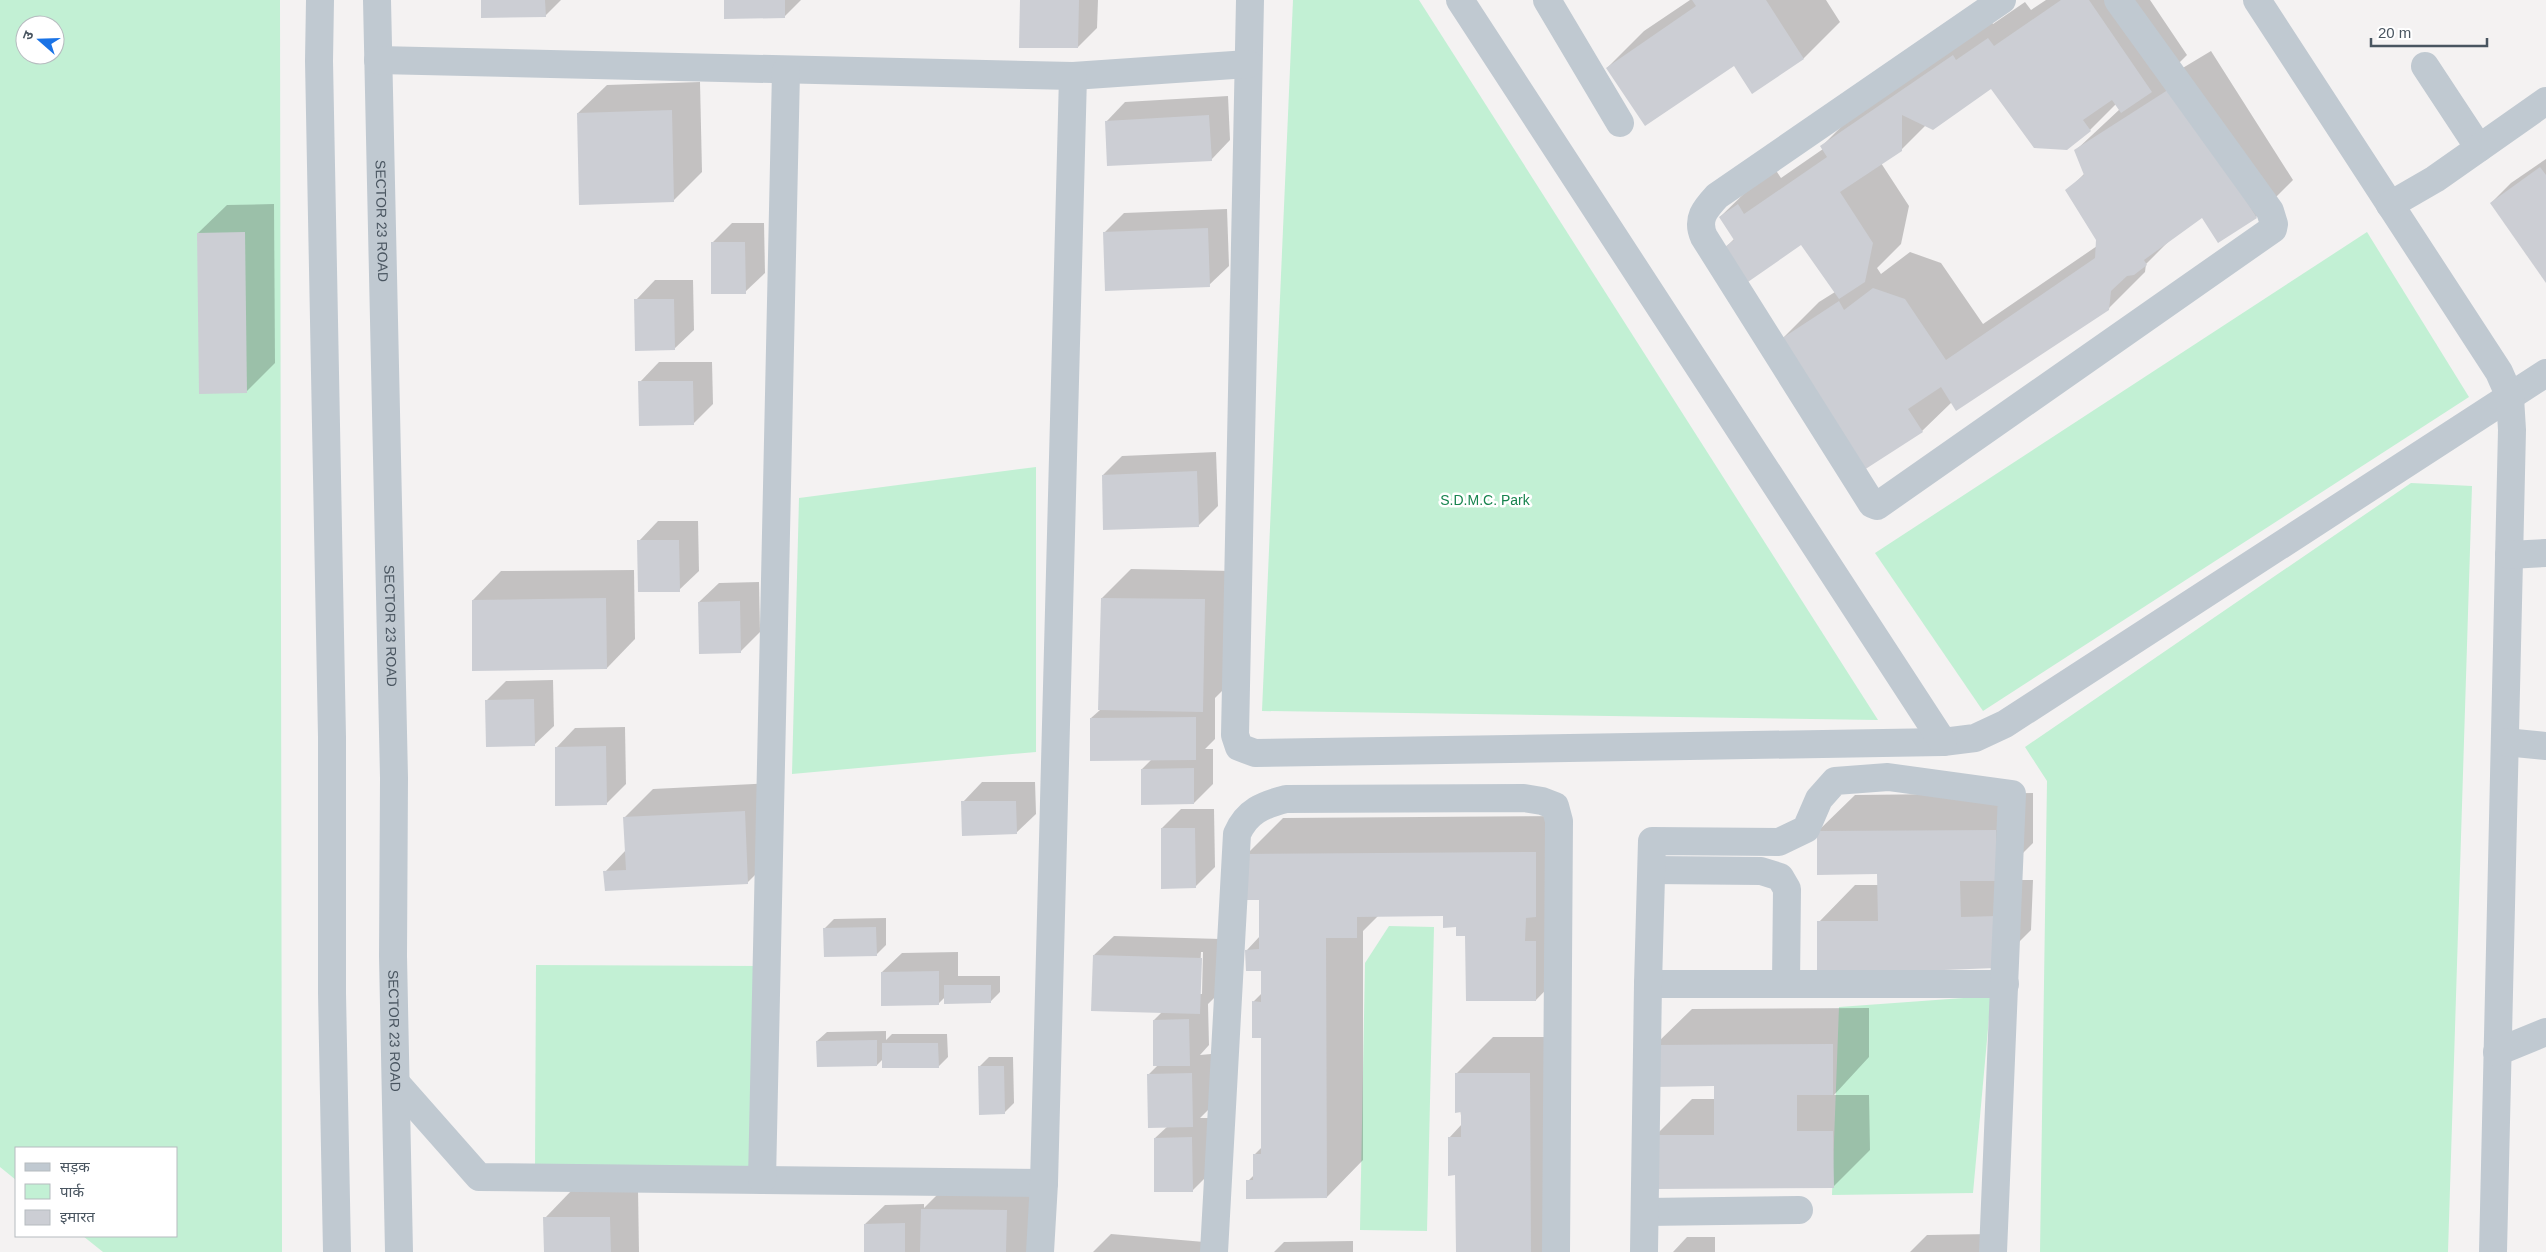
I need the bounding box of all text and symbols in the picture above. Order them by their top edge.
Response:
north arrow [15,15,65,65]
scale bar [2371,15,2487,47]
text: 20 m [2378,24,2411,41]
text: उ [19,28,37,42]
street label: SECTOR 23 ROAD [372,160,391,282]
park label: S.D.M.C. Park [1440,492,1531,508]
street label: SECTOR 23 ROAD [381,565,400,687]
street label: SECTOR 23 ROAD [385,970,404,1092]
legend [15,1147,178,1237]
text: सड़क [60,1158,90,1175]
text: पार्क [60,1183,84,1200]
text: इमारत [60,1208,95,1225]

